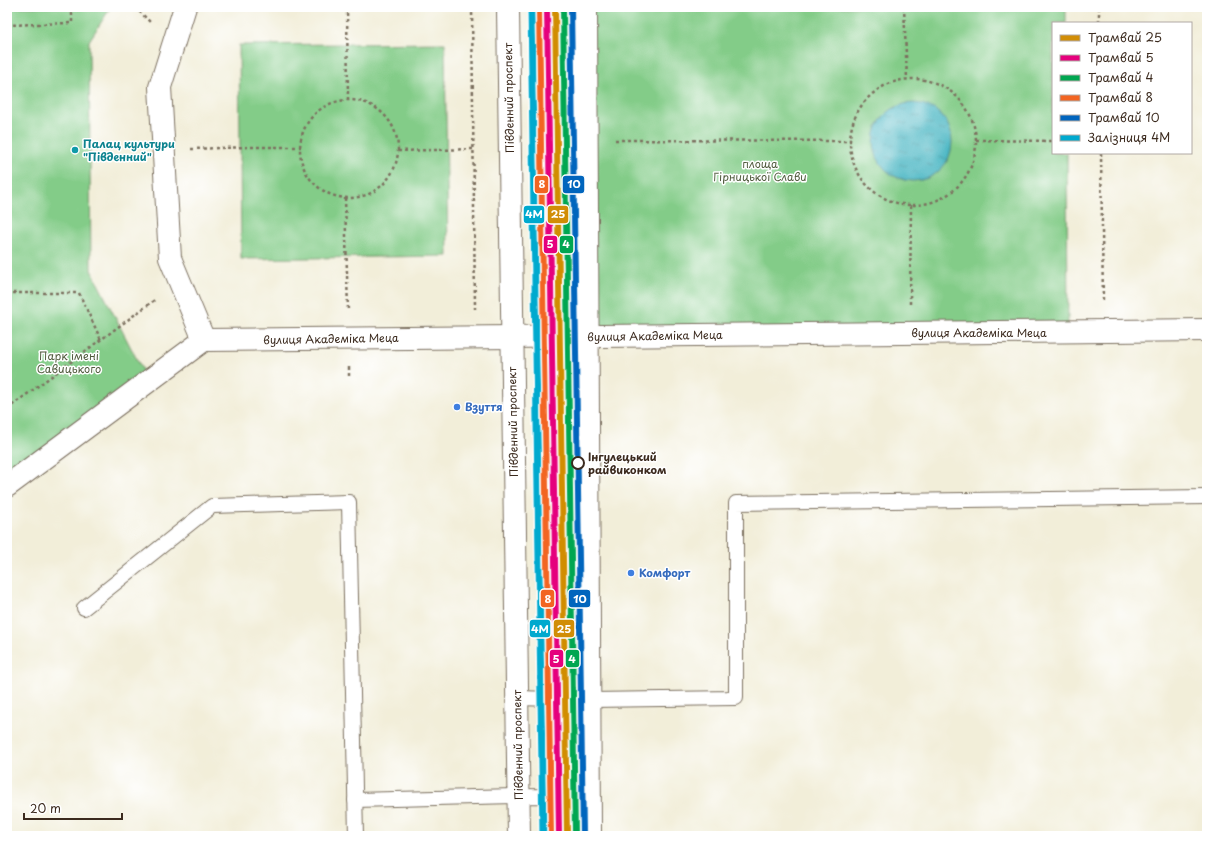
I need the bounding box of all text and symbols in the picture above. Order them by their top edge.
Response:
legend [1052,22,1192,154]
text: Трамвай 25 [1088,28,1162,46]
street label: Південний проспект [499,42,518,153]
text: Трамвай 5 [1088,48,1154,66]
text: Трамвай 4 [1088,68,1153,86]
text: Трамвай 8 [1088,88,1153,106]
text: Трамвай 10 [1088,108,1160,126]
text: Залізниця 4М [1087,128,1170,146]
place label: Палац культури "Південний" [83,135,175,165]
marker: Палац культури "Південний" [70,145,80,155]
park label: площа Гірницької Слави [713,155,807,185]
line badge: 8 [534,175,549,194]
text: 8 [539,175,546,192]
line badge: 10 [562,175,585,194]
text: 10 [567,175,581,192]
line badge: 4М [523,205,545,224]
text: 4М [525,205,543,222]
line badge: 25 [547,205,569,224]
text: 25 [551,205,565,222]
line badge: 5 [543,235,558,254]
text: 5 [546,235,554,252]
line badge: 4 [559,235,574,254]
text: 4 [562,235,570,252]
street label: вулиця Академіка Меца [911,324,1047,341]
street label: вулиця Академіка Меца [587,326,723,345]
street label: вулиця Академіка Меца [263,329,399,348]
park label: Парк імені Савицького [37,347,101,377]
street label: Південний проспект [503,366,522,477]
place label: Взуття [465,398,502,415]
marker: Взуття [452,402,462,412]
place label: Інгулецький райвиконком [588,448,666,478]
marker: Інгулецький райвиконком [571,456,585,470]
place label: Комфорт [639,564,691,581]
marker: Комфорт [626,568,636,578]
line badge: 8 [540,589,555,608]
line badge: 10 [568,589,591,608]
text: 8 [545,590,552,607]
text: 10 [573,590,587,607]
line badge: 4М [529,619,551,638]
line badge: 25 [553,619,575,638]
text: 4М [531,620,549,637]
text: 25 [557,620,571,637]
line badge: 5 [549,649,564,668]
line badge: 4 [565,649,580,668]
text: 5 [552,650,560,667]
text: 4 [568,650,576,667]
street label: Південний проспект [508,689,527,800]
scale bar [24,795,122,821]
text: 20 m [30,799,61,817]

